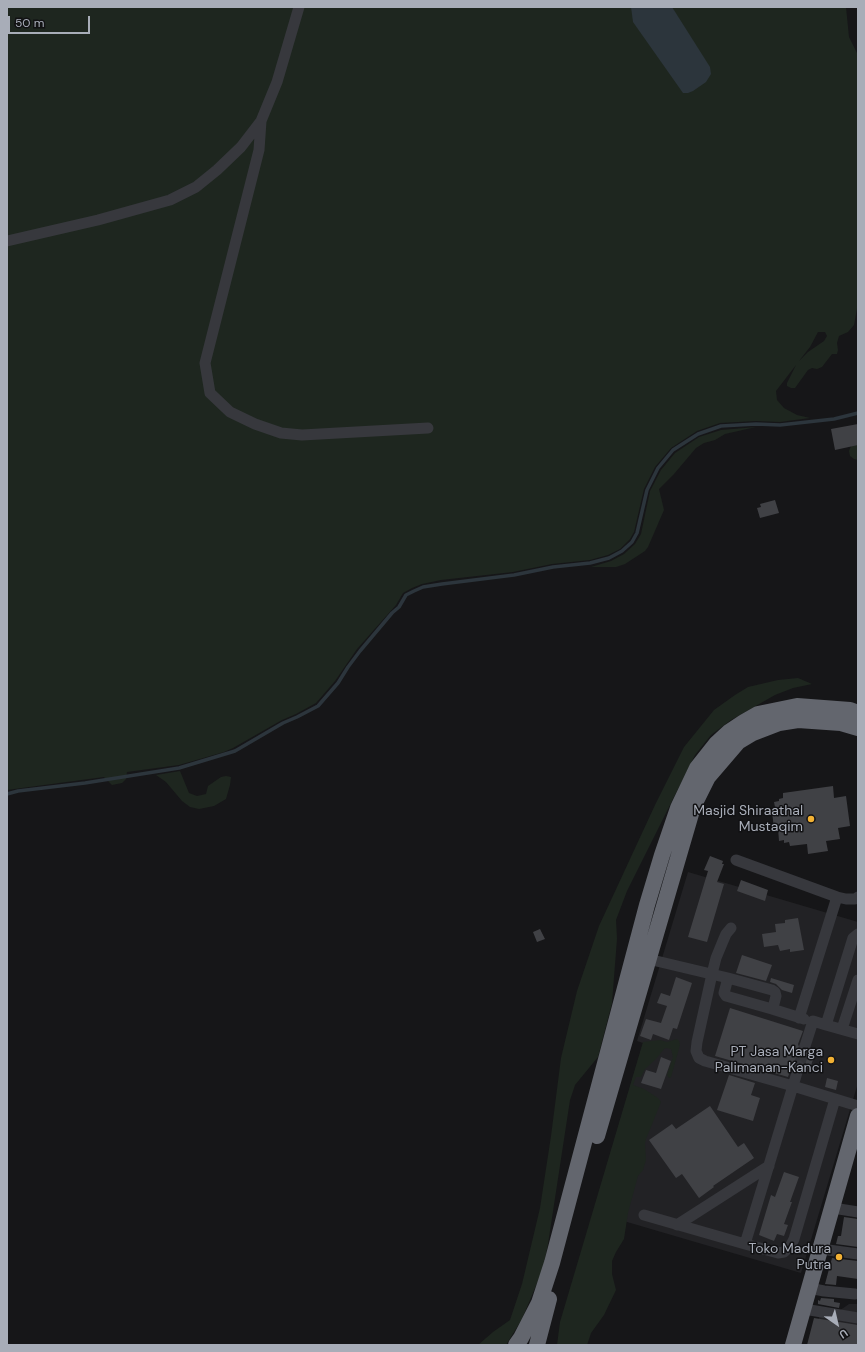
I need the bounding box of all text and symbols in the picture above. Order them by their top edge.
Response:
scale bar [10,8,92,34]
text: 50 m [15,15,44,31]
place label: Masjid Shiraathal Mustaqim [693,803,803,836]
marker: Masjid Shiraathal Mustaqim [806,814,816,824]
place label: PT Jasa Marga Palimanan-Kanci [715,1044,823,1076]
marker: PT Jasa Marga Palimanan-Kanci [826,1055,836,1065]
place label: Toko Madura Putra [749,1241,831,1274]
marker: Toko Madura Putra [834,1252,844,1262]
north arrow [817,1304,857,1344]
text: U [837,1326,851,1342]

